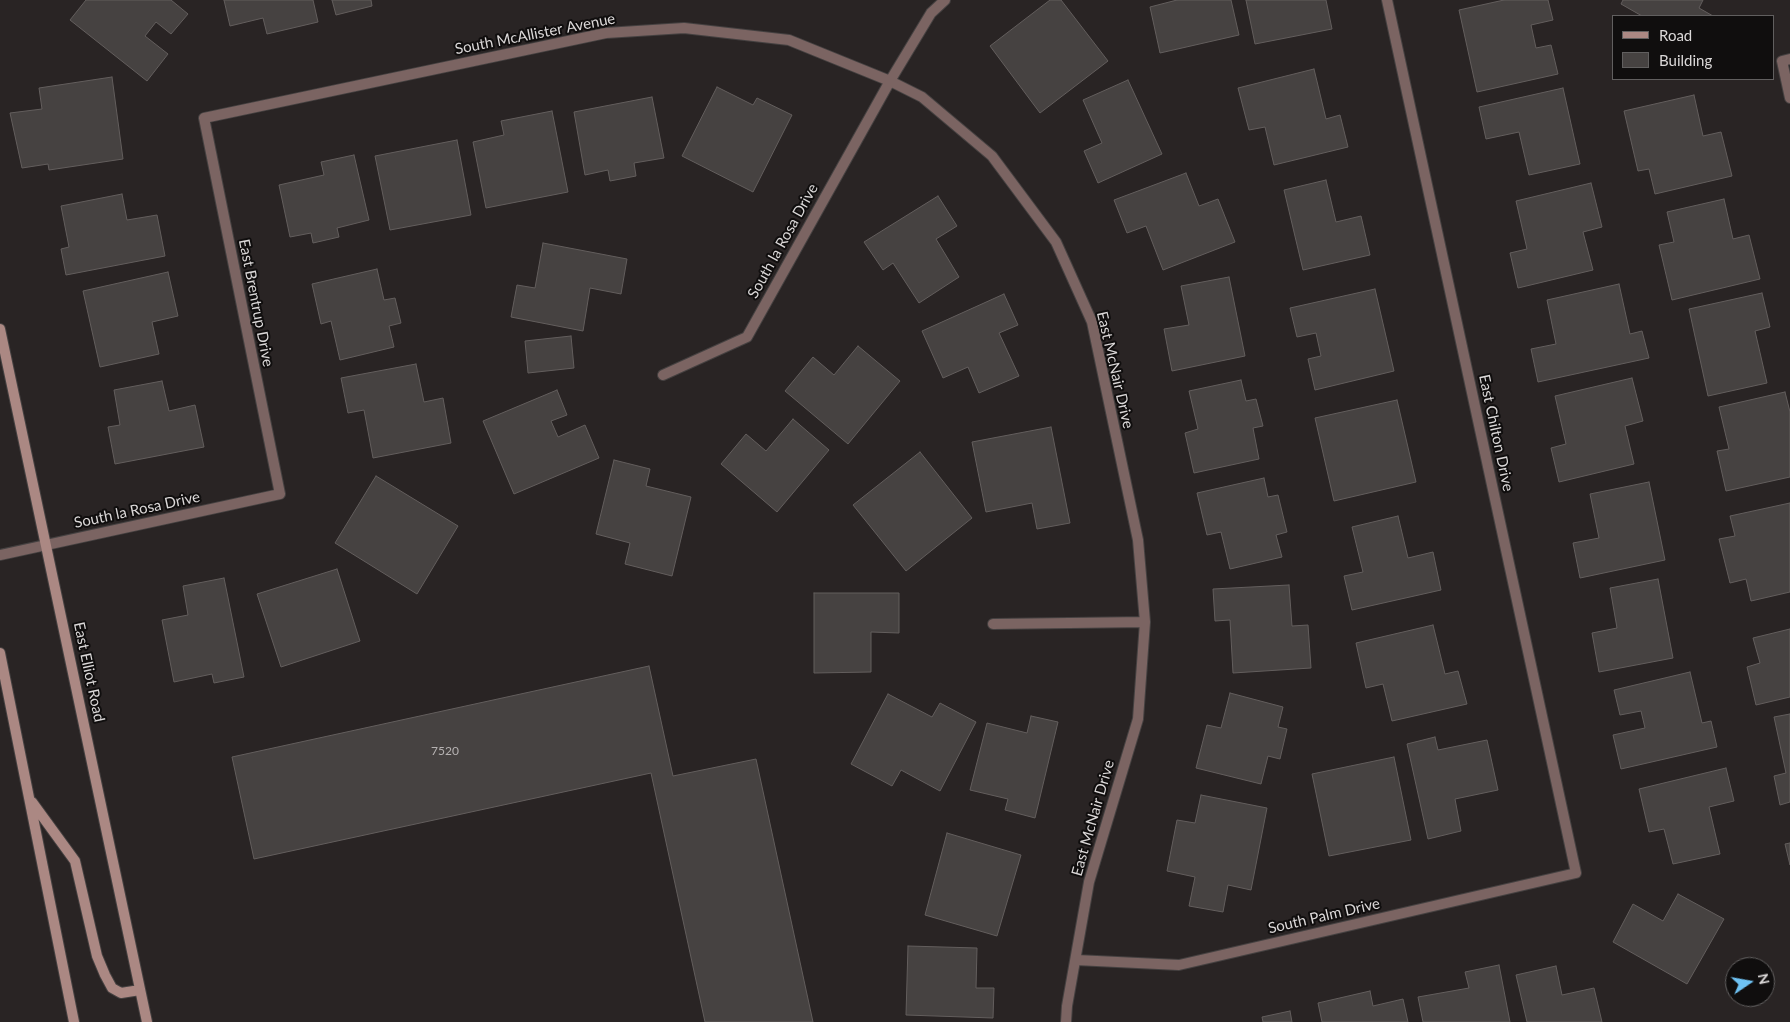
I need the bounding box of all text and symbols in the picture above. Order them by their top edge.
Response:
street label: South McAllister Avenue [453,10,617,58]
legend [1612,15,1775,80]
text: Road [1659,26,1692,44]
text: Building [1659,51,1712,69]
street label: South la Rosa Drive [744,181,822,301]
street label: East Brentrup Drive [235,238,277,368]
street label: East McNair Drive [1093,310,1137,430]
street label: East Chilton Drive [1475,373,1517,493]
street label: South la Rosa Drive [72,488,202,532]
street label: East Elliot Road [70,620,108,724]
house number: 7520 [431,744,459,758]
street label: East McNair Drive [1068,758,1118,878]
street label: South Palm Drive [1266,894,1382,938]
north arrow [1725,957,1775,1007]
text: N [1755,972,1774,986]

